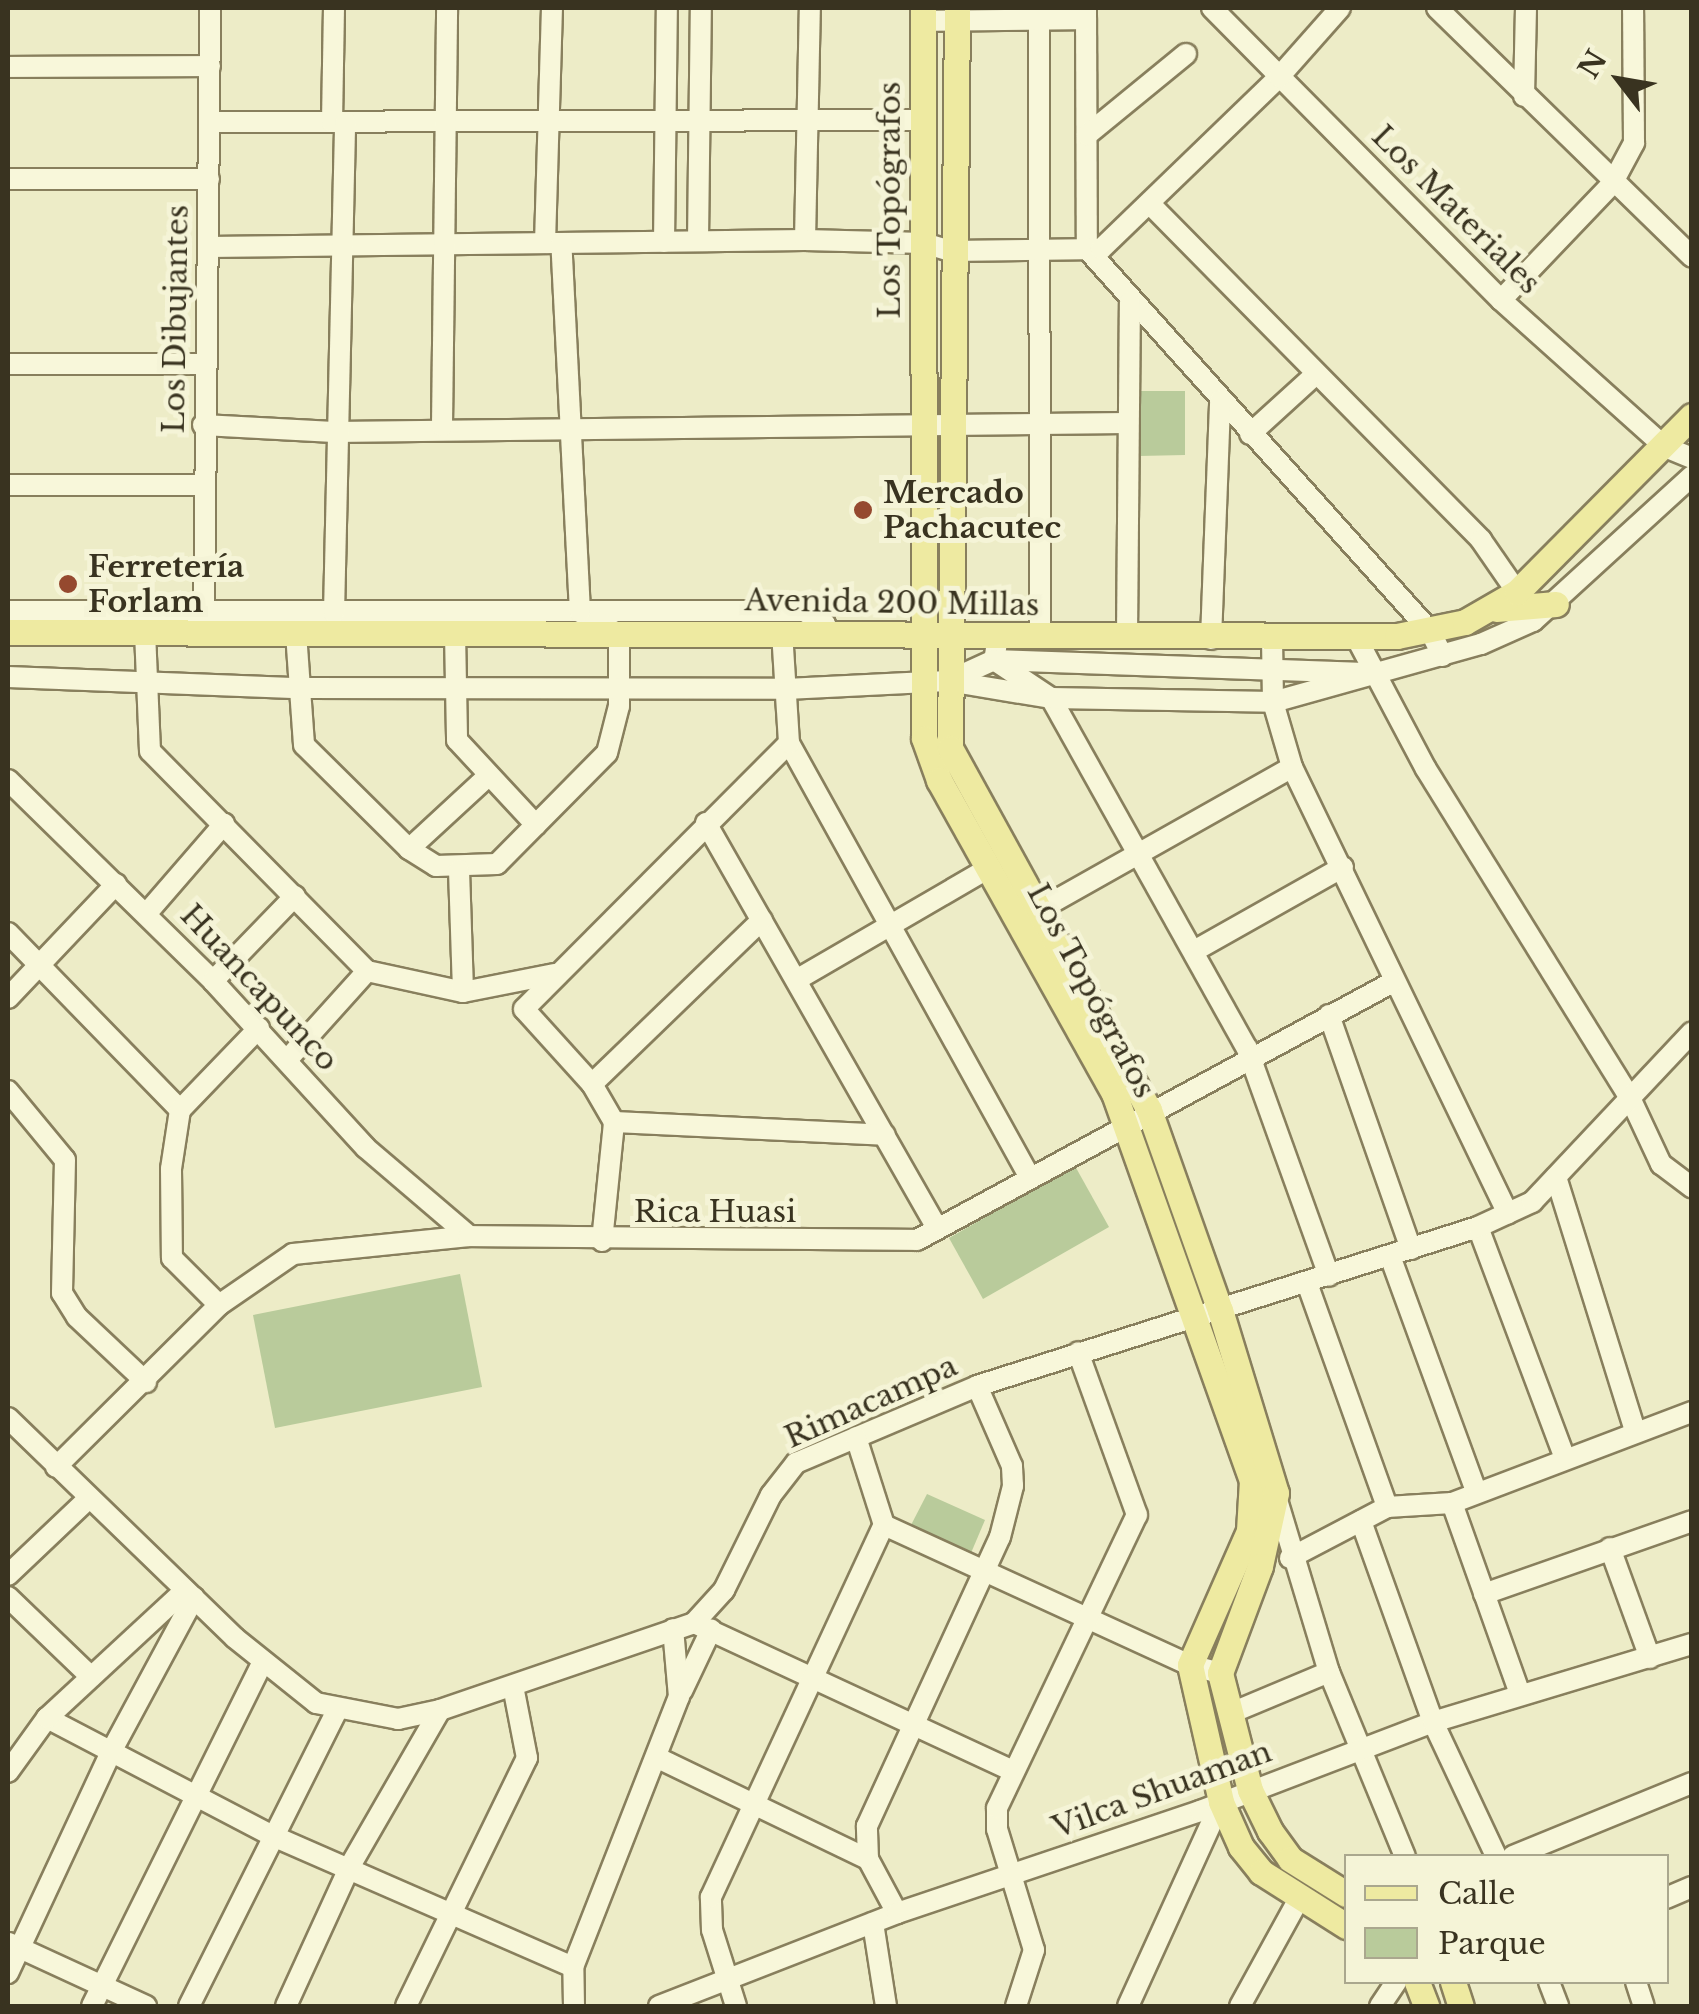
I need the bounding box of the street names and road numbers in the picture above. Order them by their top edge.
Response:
street label: Los Topógrafos [872,81,908,319]
street label: Los Materiales [1364,118,1548,302]
street label: Los Dibujantes [156,204,196,434]
street label: Avenida 200 Millas [744,582,1040,624]
street label: Los Topógrafos [1019,877,1163,1105]
street label: Huancapunco [173,897,345,1079]
street label: Rica Huasi [634,1194,796,1230]
street label: Rimacampa [779,1348,963,1456]
street label: Vilca Shuaman [1047,1734,1277,1846]

